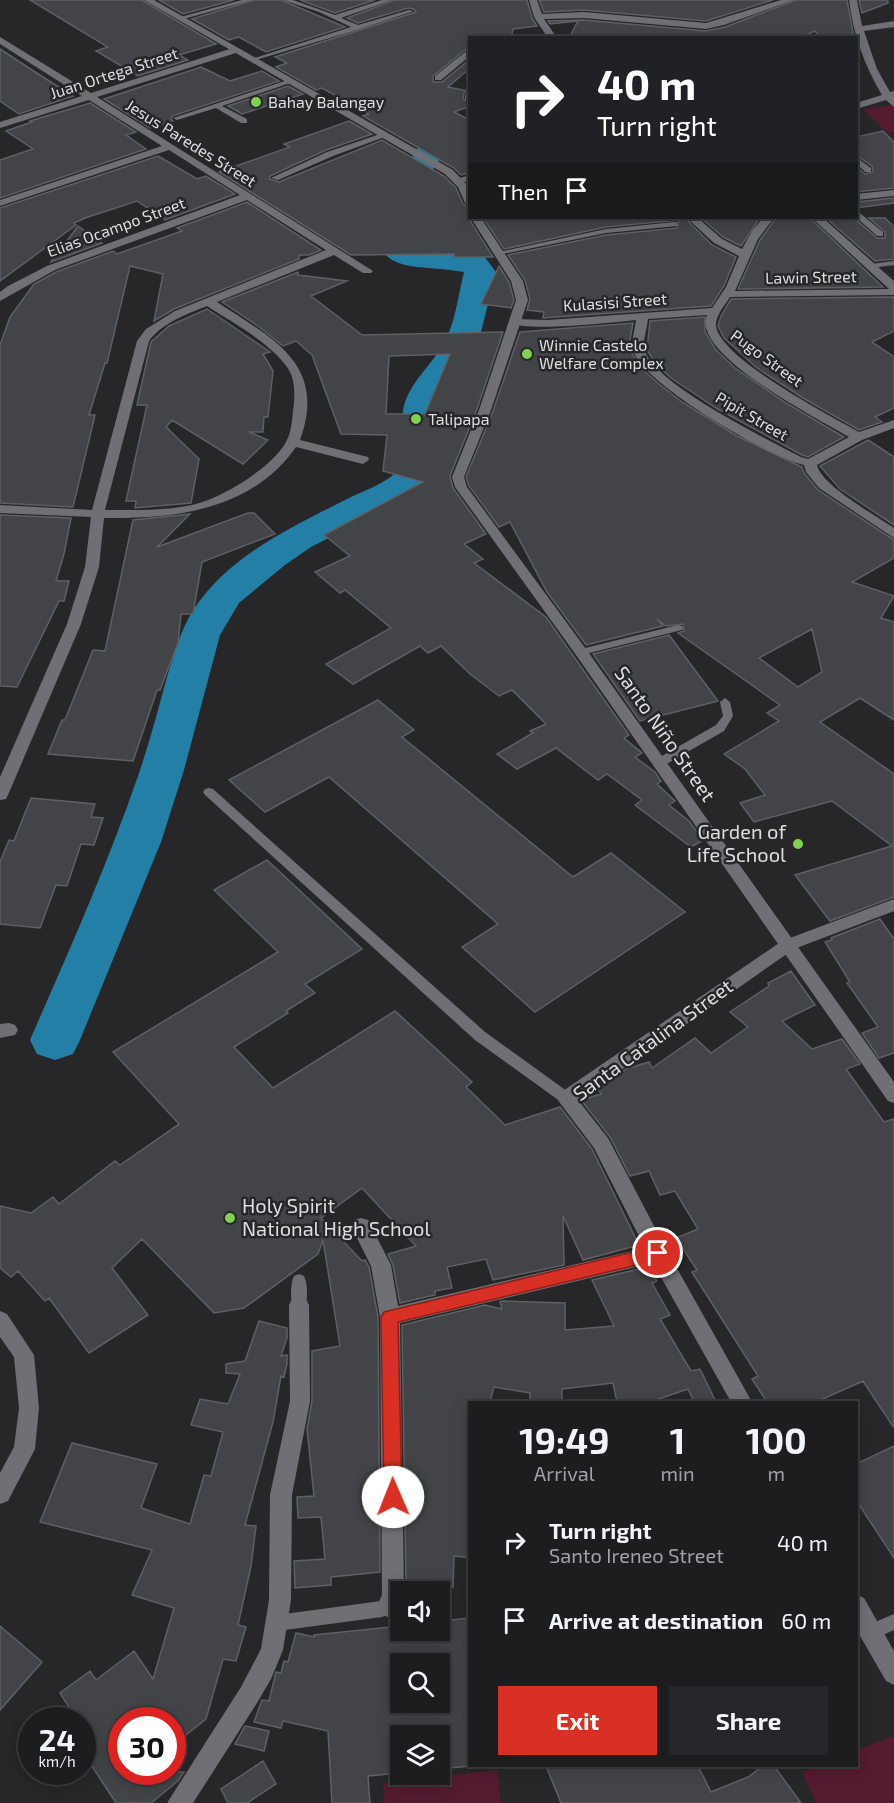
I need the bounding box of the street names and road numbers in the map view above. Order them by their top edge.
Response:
street label: Juan Ortega Street [47,43,180,102]
street label: Jesus Paredes Street [123,95,260,190]
street label: Elias Ocampo Street [44,193,188,260]
street label: Lawin Street [765,266,857,287]
street label: Kulasisi Street [562,288,668,315]
street label: Pugo Street [728,325,807,390]
street label: Pipit Street [713,387,792,444]
street label: Santo Niño Street [610,661,722,806]
street label: Santa Catalina Street [568,973,737,1105]

